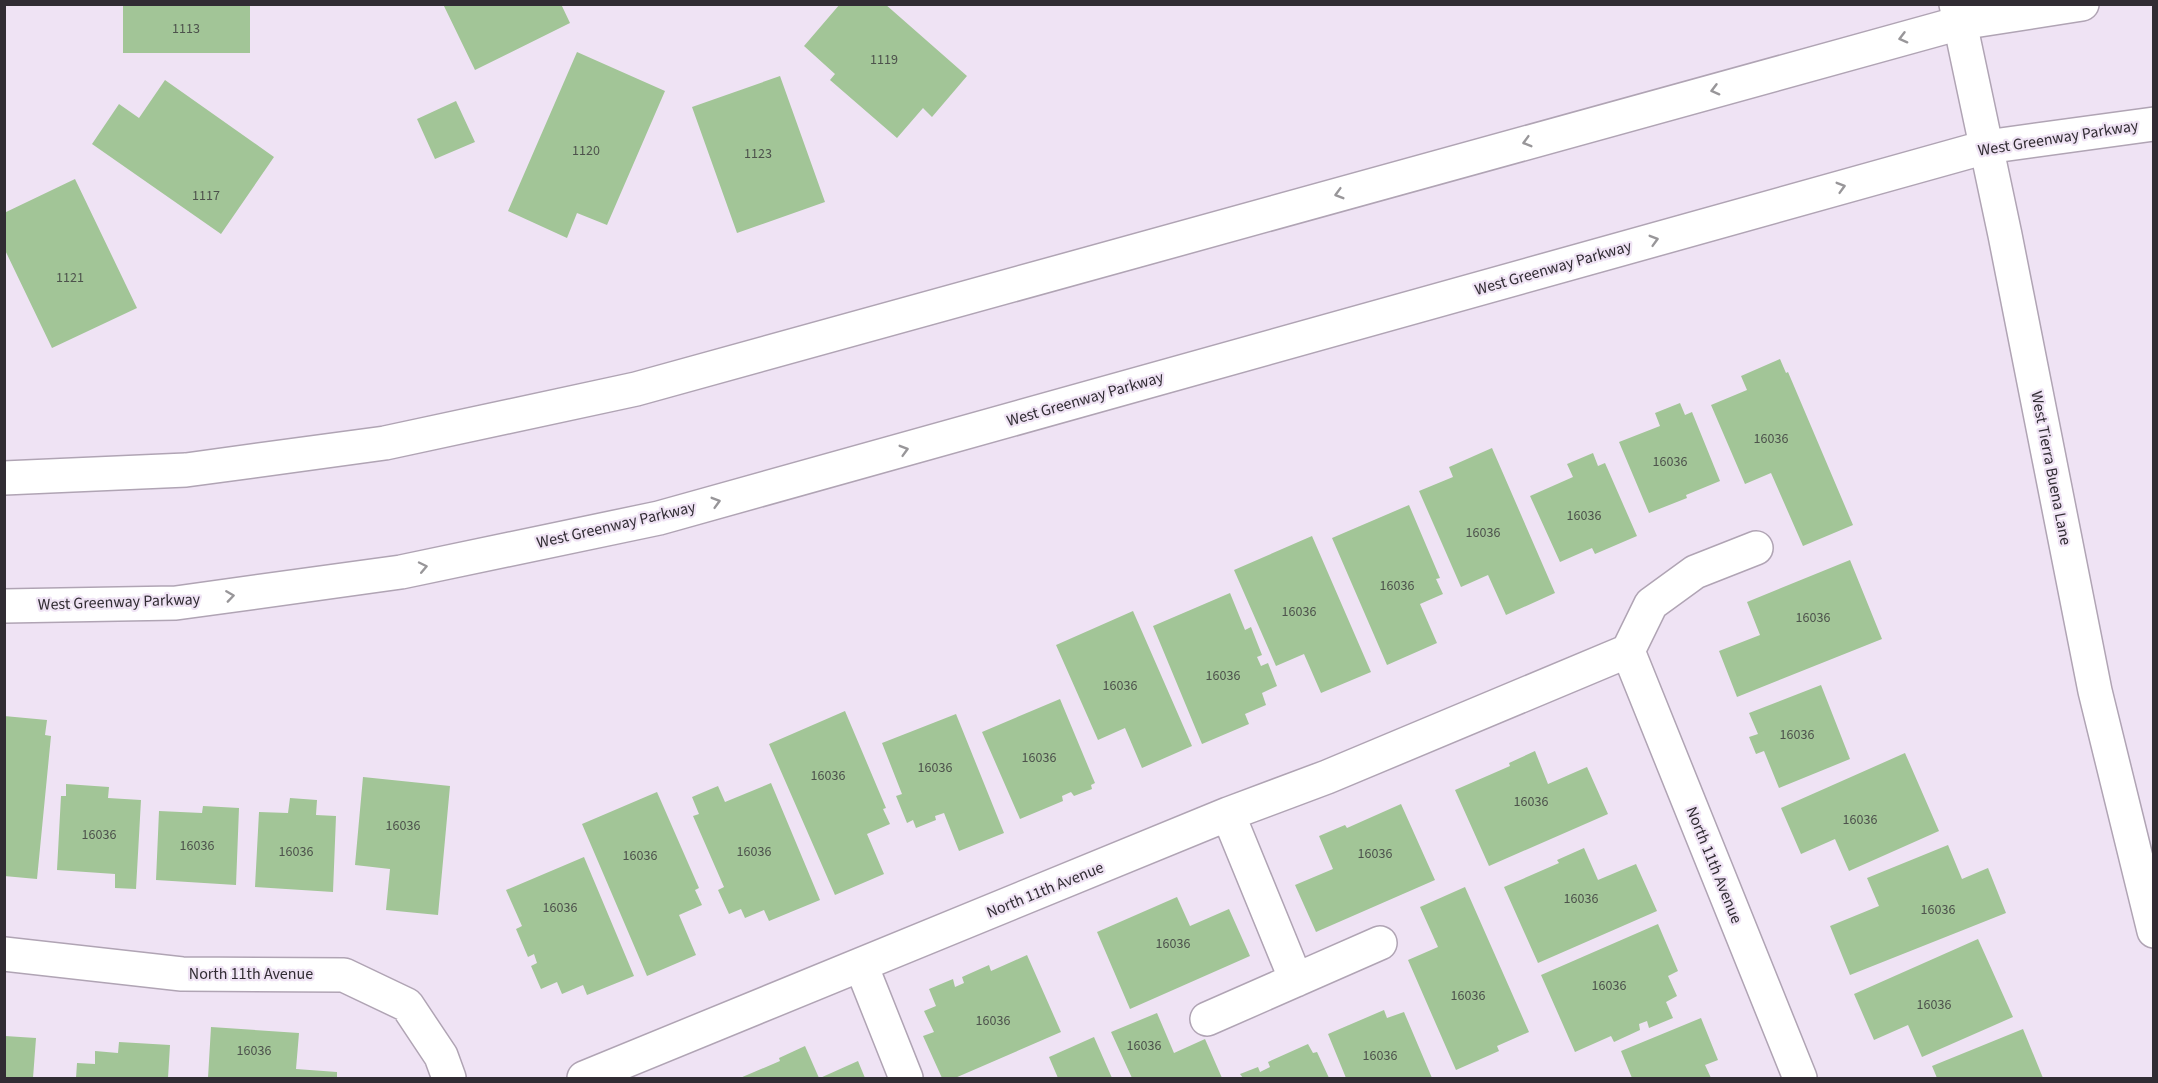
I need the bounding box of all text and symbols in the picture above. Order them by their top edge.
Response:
house number: 1113 [172,19,200,39]
one-way arrow [1898,31,1908,44]
house number: 1119 [870,50,898,70]
one-way arrow [1710,83,1721,95]
street label: West Greenway Parkway [1976,114,2140,162]
one-way arrow [1522,134,1532,147]
house number: 1120 [572,141,600,161]
house number: 1123 [744,144,772,164]
one-way arrow [1836,182,1846,195]
house number: 1117 [192,186,220,206]
one-way arrow [1334,187,1345,199]
street label: West Greenway Parkway [1472,235,1635,301]
one-way arrow [1648,235,1658,247]
house number: 1121 [56,268,84,288]
street label: West Greenway Parkway [1004,366,1167,432]
street label: West Tierra Buena Lane [2025,389,2077,547]
house number: 16036 [1754,429,1788,449]
one-way arrow [899,444,909,457]
house number: 16036 [1653,452,1687,472]
street label: West Greenway Parkway [534,496,698,554]
one-way arrow [710,497,721,509]
house number: 16036 [1567,506,1601,526]
house number: 16036 [1466,523,1500,543]
one-way arrow [418,561,428,574]
house number: 16036 [1380,576,1414,596]
street label: West Greenway Parkway [38,588,201,616]
one-way arrow [226,590,235,602]
house number: 16036 [1282,602,1316,622]
house number: 16036 [1796,608,1830,628]
house number: 16036 [1206,666,1240,686]
house number: 16036 [1103,676,1137,696]
house number: 16036 [1780,725,1814,745]
house number: 16036 [1022,748,1056,768]
house number: 16036 [918,758,952,778]
house number: 16036 [811,766,845,786]
house number: 16036 [1514,792,1548,812]
street label: North 11th Avenue [1680,803,1748,927]
house number: 16036 [1843,810,1877,830]
house number: 16036 [386,816,420,836]
house number: 16036 [82,825,116,845]
house number: 16036 [180,836,214,856]
house number: 16036 [279,842,313,862]
house number: 16036 [737,842,771,862]
house number: 16036 [1358,844,1392,864]
house number: 16036 [623,846,657,866]
street label: North 11th Avenue [983,856,1107,924]
house number: 16036 [1564,889,1598,909]
house number: 16036 [543,898,577,918]
house number: 16036 [1921,900,1955,920]
house number: 16036 [1156,934,1190,954]
street label: North 11th Avenue [189,963,313,985]
house number: 16036 [1592,976,1626,996]
house number: 16036 [1451,986,1485,1006]
house number: 16036 [1917,995,1951,1015]
house number: 16036 [976,1011,1010,1031]
house number: 16036 [1127,1036,1161,1056]
house number: 16036 [237,1041,271,1061]
house number: 16036 [1363,1046,1397,1066]

